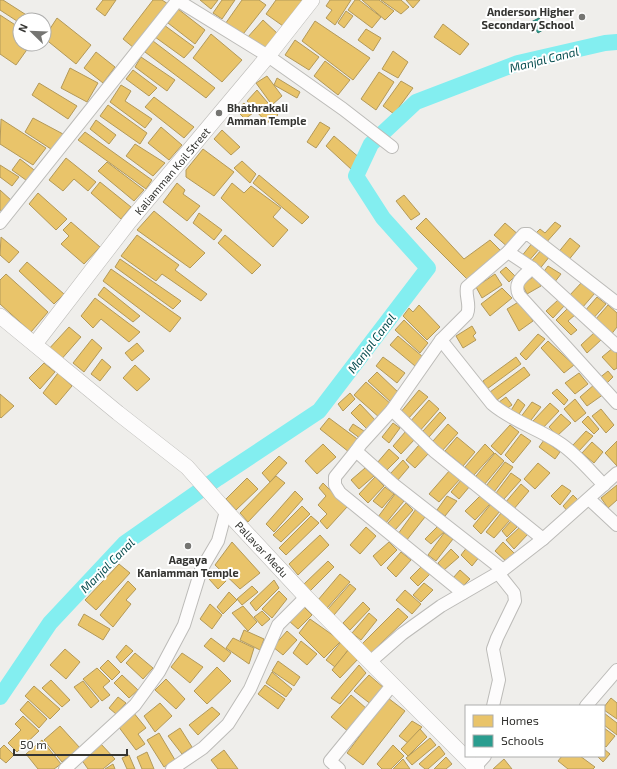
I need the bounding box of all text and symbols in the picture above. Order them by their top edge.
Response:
place label: Anderson Higher Secondary School [482,5,574,32]
north arrow [12,12,52,52]
marker: Anderson Higher Secondary School [577,12,587,22]
text: N [15,22,30,34]
water label: Manjal Canal [508,44,580,75]
place label: Bhathrakali Amman Temple [227,101,306,127]
marker: Bhathrakali Amman Temple [214,108,224,118]
street label: Kaliamman Koil Street [132,125,212,217]
water label: Manjal Canal [344,310,399,376]
street label: Pallavar Medu [233,518,291,580]
water label: Manjal Canal [77,535,138,596]
marker: Aagaya Kaniamman Temple [183,541,193,551]
place label: Aagaya Kaniamman Temple [137,553,239,579]
legend [465,705,605,757]
text: Homes [501,713,539,727]
scale bar [14,731,127,757]
text: Schools [501,733,544,747]
text: 50 m [20,737,47,751]

